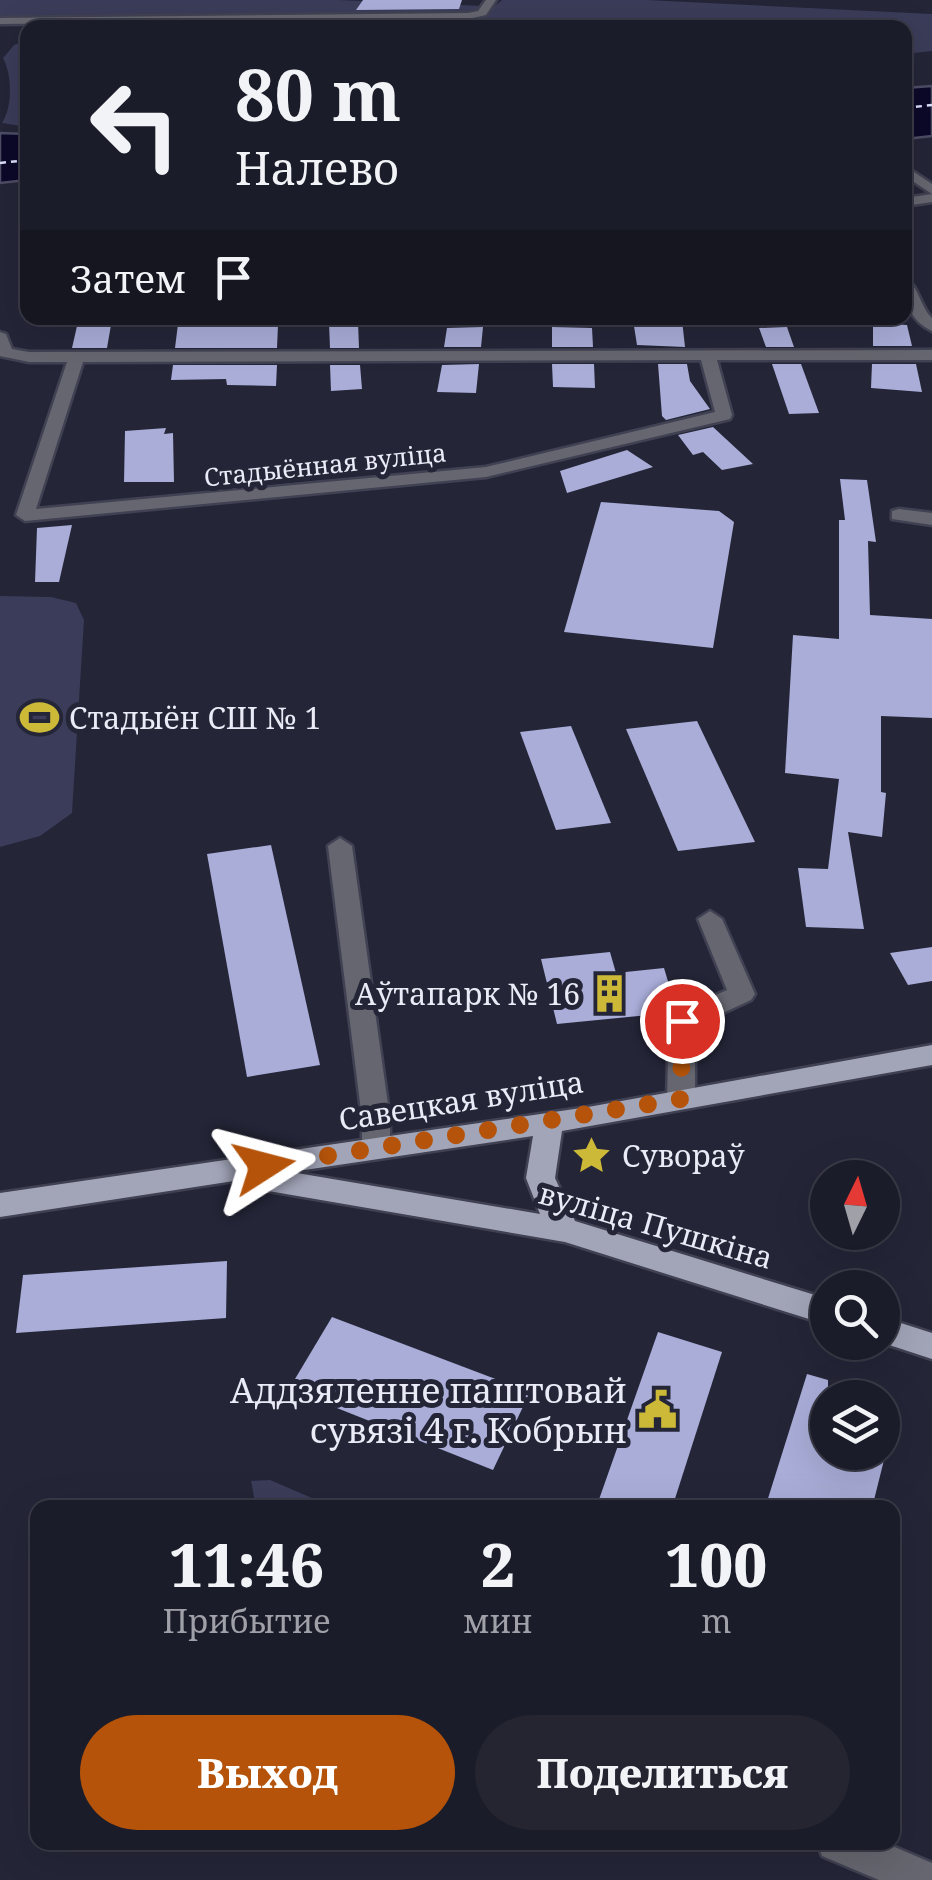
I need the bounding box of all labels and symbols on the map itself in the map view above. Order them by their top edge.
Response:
street label: Стадыённая вуліца [202,434,448,494]
sports icon: Стадыён СШ № 1 [18,696,60,738]
place label: Стадыён СШ № 1 [69,697,321,738]
building icon: Аўтапарк № 16 [589,972,631,1014]
place label: Аўтапарк № 16 [355,973,580,1014]
pin [640,979,725,1064]
street label: Савецкая вуліца [336,1060,586,1140]
position arrow [212,1114,316,1218]
place icon: Сувораў [571,1134,613,1176]
place label: Сувораў [622,1135,746,1176]
north arrow [810,1160,900,1250]
street label: вуліца Пушкіна [534,1172,778,1278]
place label: Аддзяленне паштовай сувязі 4 г. Кобрын [230,1366,627,1453]
public building icon: Аддзяленне паштовай сувязі 4 г. Кобрын [636,1388,678,1430]

